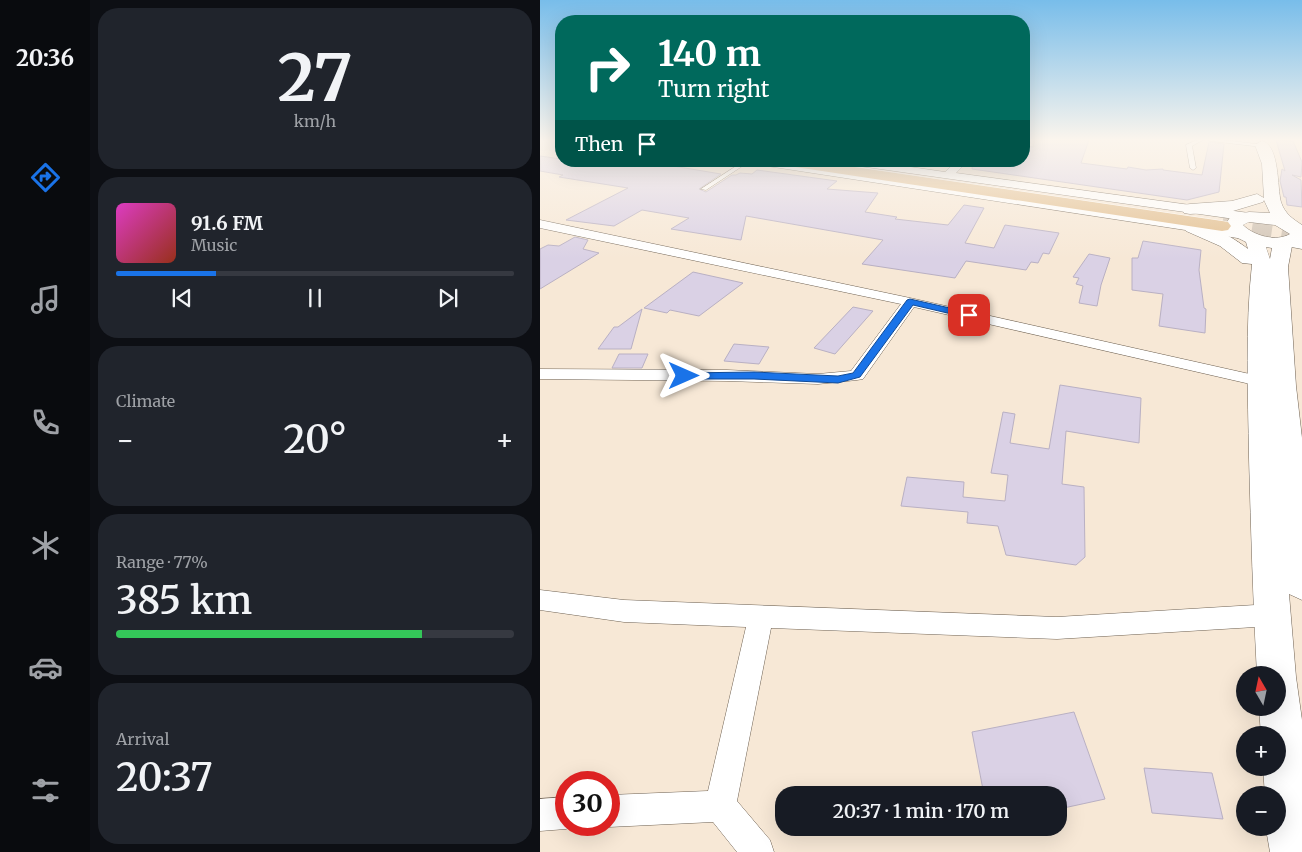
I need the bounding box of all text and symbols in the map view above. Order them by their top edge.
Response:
text: 140 m [658,32,761,76]
icon: right [575,35,640,100]
text: 27 [277,37,353,119]
text: 20:36 [16,44,74,72]
text: Turn right [658,75,769,103]
text: km/h [294,111,336,131]
icon: arrive [633,130,661,158]
text: Then [575,132,623,156]
icon: directions [28,160,63,195]
text: 91.6 FM [191,211,263,235]
text: Music [191,235,237,255]
icon: music [28,282,63,317]
icon: previous [168,284,196,312]
icon: pause [301,284,329,312]
icon: next [434,284,462,312]
pin [948,294,990,336]
icon: arrive [955,301,983,329]
position arrow [657,349,709,401]
text: Climate [116,391,175,411]
icon: phone [28,405,63,440]
text: 20° [283,416,347,463]
text: − [116,422,135,458]
text: + [495,422,514,458]
icon: climate [28,528,63,563]
text: Range · 77% [116,552,208,572]
text: 385 km [116,577,252,624]
icon: car [28,650,63,685]
north arrow [1236,666,1286,716]
map controls [1236,666,1286,836]
button: + [1236,726,1286,776]
text: Arrival [116,729,169,749]
text: 20:37 [116,754,213,801]
speed limit sign: 30 [555,771,620,836]
icon: filters [28,773,63,808]
button: − [1236,786,1286,836]
text: 20:37 · 1 min · 170 m [833,799,1009,823]

